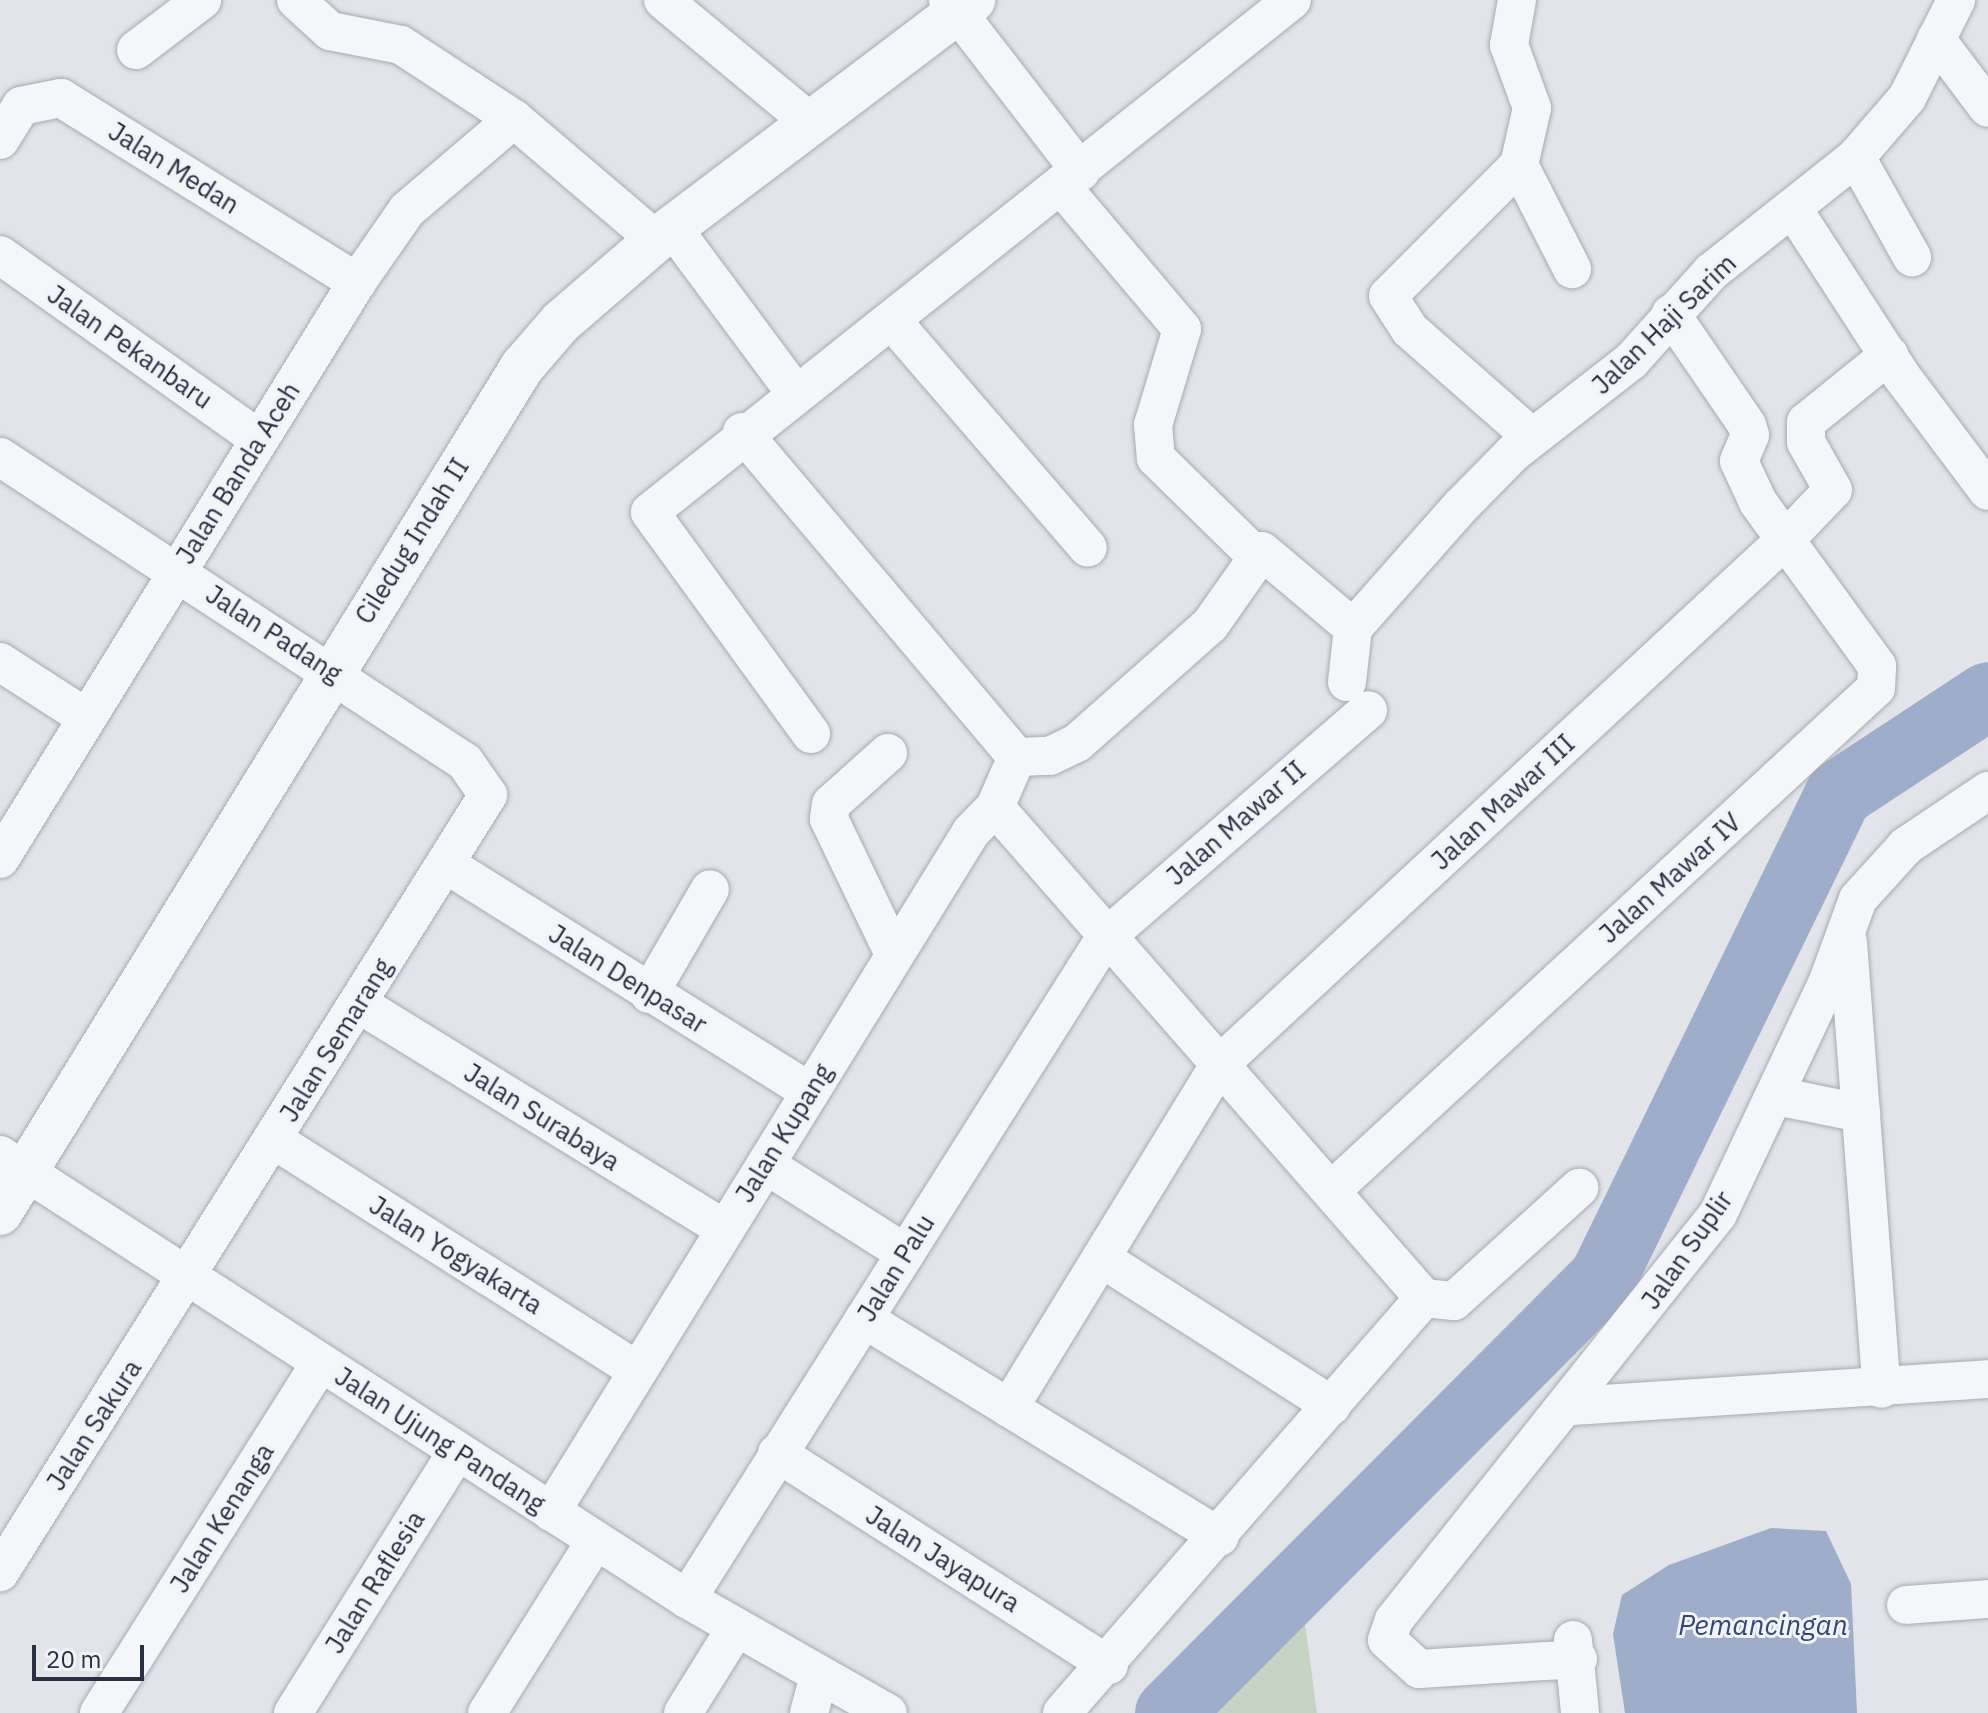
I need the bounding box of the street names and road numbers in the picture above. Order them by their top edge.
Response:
street label: Jalan Medan [103,116,245,220]
street label: Jalan Haji Sarim [1585,247,1743,401]
street label: Jalan Pekanbaru [42,279,218,415]
street label: Jalan Banda Aceh [170,376,306,570]
street label: Ciledug Indah II [349,452,475,630]
street label: Jalan Padang [200,578,348,690]
street label: Jalan Mawar III [1425,728,1581,876]
street label: Jalan Mawar II [1160,754,1312,892]
street label: Jalan Mawar IV [1593,806,1747,950]
street label: Jalan Denpasar [543,918,713,1040]
street label: Jalan Semarang [273,953,399,1127]
street label: Jalan Surabaya [458,1057,626,1177]
street label: Jalan Kupang [729,1058,839,1208]
street label: Jalan Suplir [1635,1185,1739,1315]
street label: Jalan Yogyakarta [364,1189,548,1321]
street label: Jalan Palu [851,1209,941,1327]
street label: Jalan Sakura [40,1354,148,1496]
street label: Jalan Ujung Pandang [329,1360,551,1520]
street label: Jalan Kenanga [164,1438,280,1598]
street label: Jalan Jayapura [860,1499,1026,1619]
street label: Jalan Raflesia [319,1505,431,1659]

